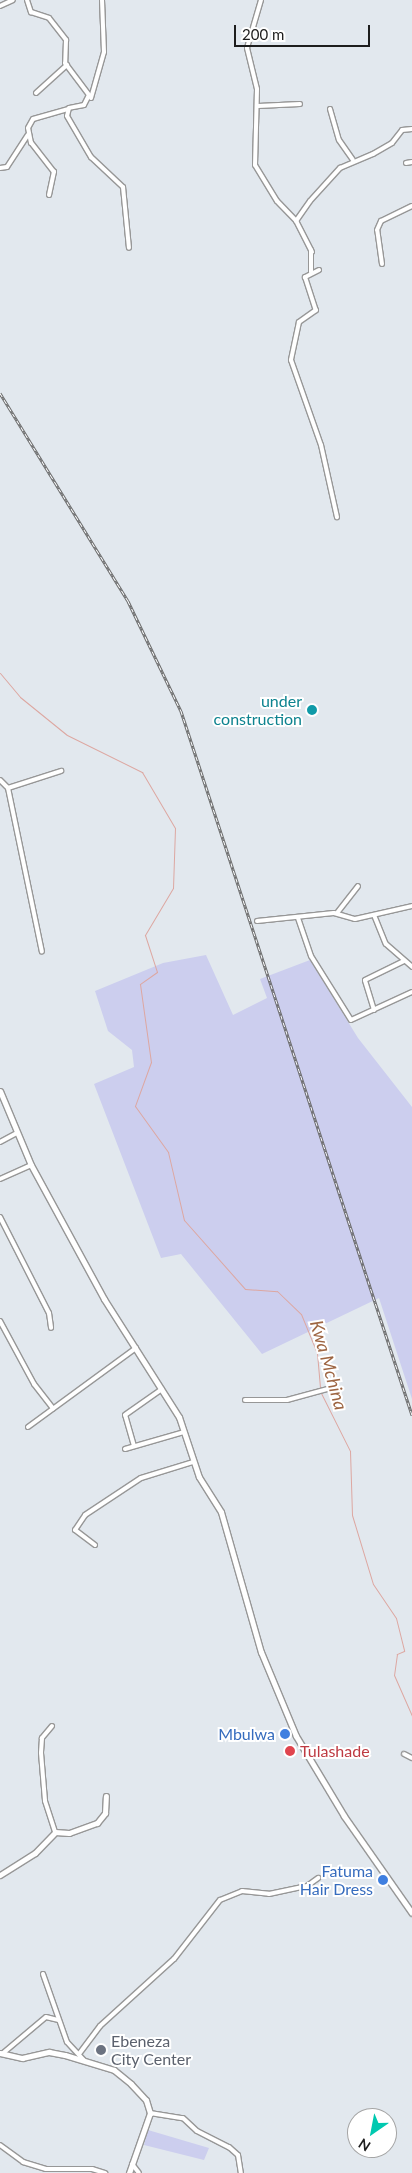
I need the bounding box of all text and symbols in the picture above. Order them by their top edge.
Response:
scale bar [237,15,373,47]
text: 200 m [242,25,284,43]
place label: under construction [214,691,302,729]
marker: under construction [306,704,318,716]
water label: Kwa Mchina [306,1318,352,1412]
place label: Mbulwa [218,1724,275,1744]
marker: Mbulwa [279,1728,291,1740]
place label: Tulashade [300,1741,370,1761]
marker: Tulashade [284,1745,296,1757]
place label: Fatuma Hair Dress [300,1861,373,1899]
marker: Fatuma Hair Dress [377,1874,389,1886]
place label: Ebeneza City Center [111,2031,191,2069]
marker: Ebeneza City Center [95,2044,107,2056]
north arrow [347,2108,397,2158]
text: N [355,2135,373,2155]

